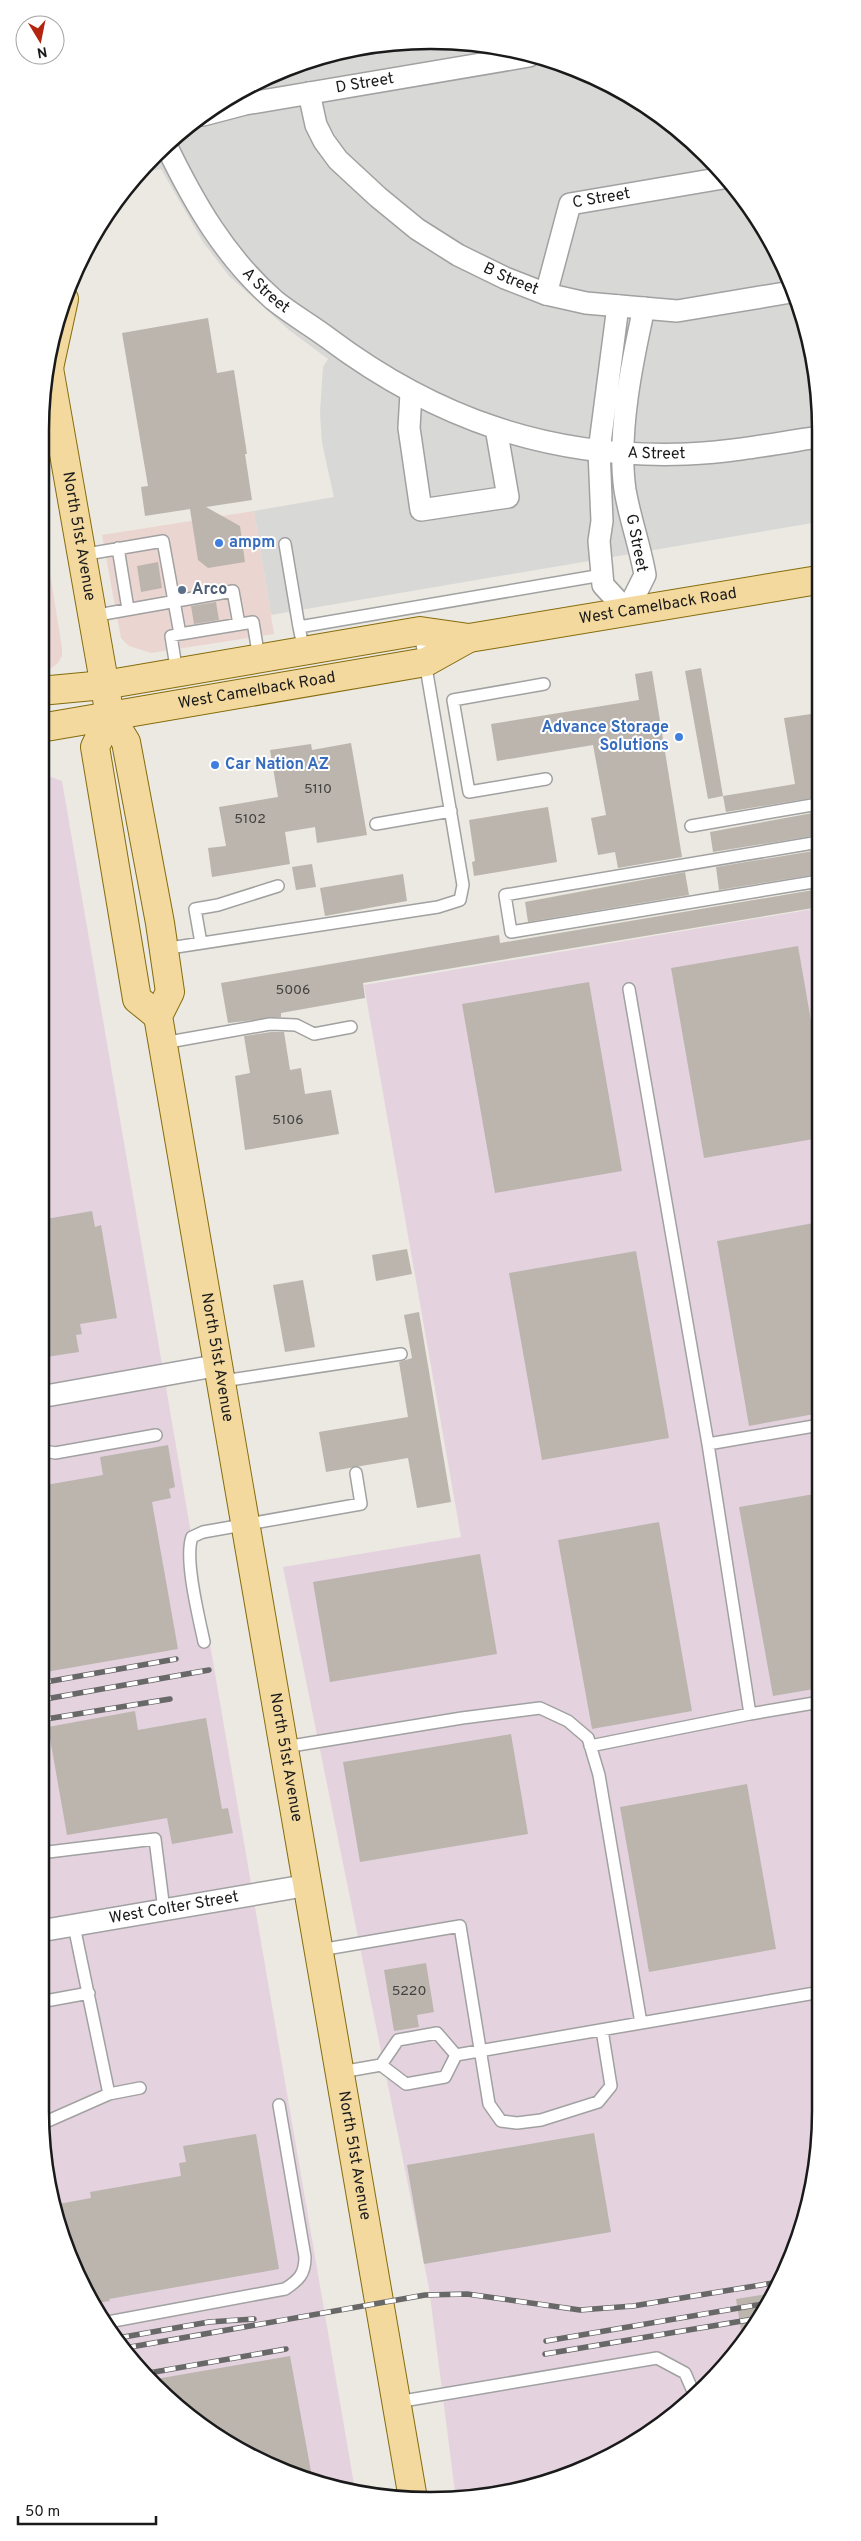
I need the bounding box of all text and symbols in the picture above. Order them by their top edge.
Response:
north arrow [15,15,65,65]
text: N [36,42,48,61]
street label: D Street [334,69,396,98]
street label: C Street [571,184,632,213]
street label: B Street [480,259,541,300]
street label: A Street [237,264,293,318]
street label: A Street [627,443,686,464]
street label: North 51st Avenue [57,470,100,602]
street label: G Street [621,512,651,574]
place label: ampm [229,533,275,553]
marker: ampm [213,537,225,549]
place label: Arco [192,580,227,600]
marker: Arco [176,584,188,596]
street label: West Camelback Road [578,584,738,630]
street label: West Camelback Road [177,668,337,714]
place label: Advance Storage Solutions [542,718,669,756]
marker: Advance Storage Solutions [673,731,685,743]
place label: Car Nation AZ [225,755,329,775]
marker: Car Nation AZ [209,759,221,771]
house number: 5110 [304,781,332,798]
house number: 5102 [234,811,266,828]
house number: 5006 [276,982,310,999]
house number: 5106 [272,1112,304,1129]
street label: North 51st Avenue [196,1291,238,1423]
street label: North 51st Avenue [265,1691,306,1824]
street label: West Colter Street [108,1887,240,1929]
house number: 5220 [392,1983,426,2000]
street label: North 51st Avenue [333,2089,375,2222]
scale bar [18,2494,155,2526]
text: 50 m [25,2503,60,2522]

